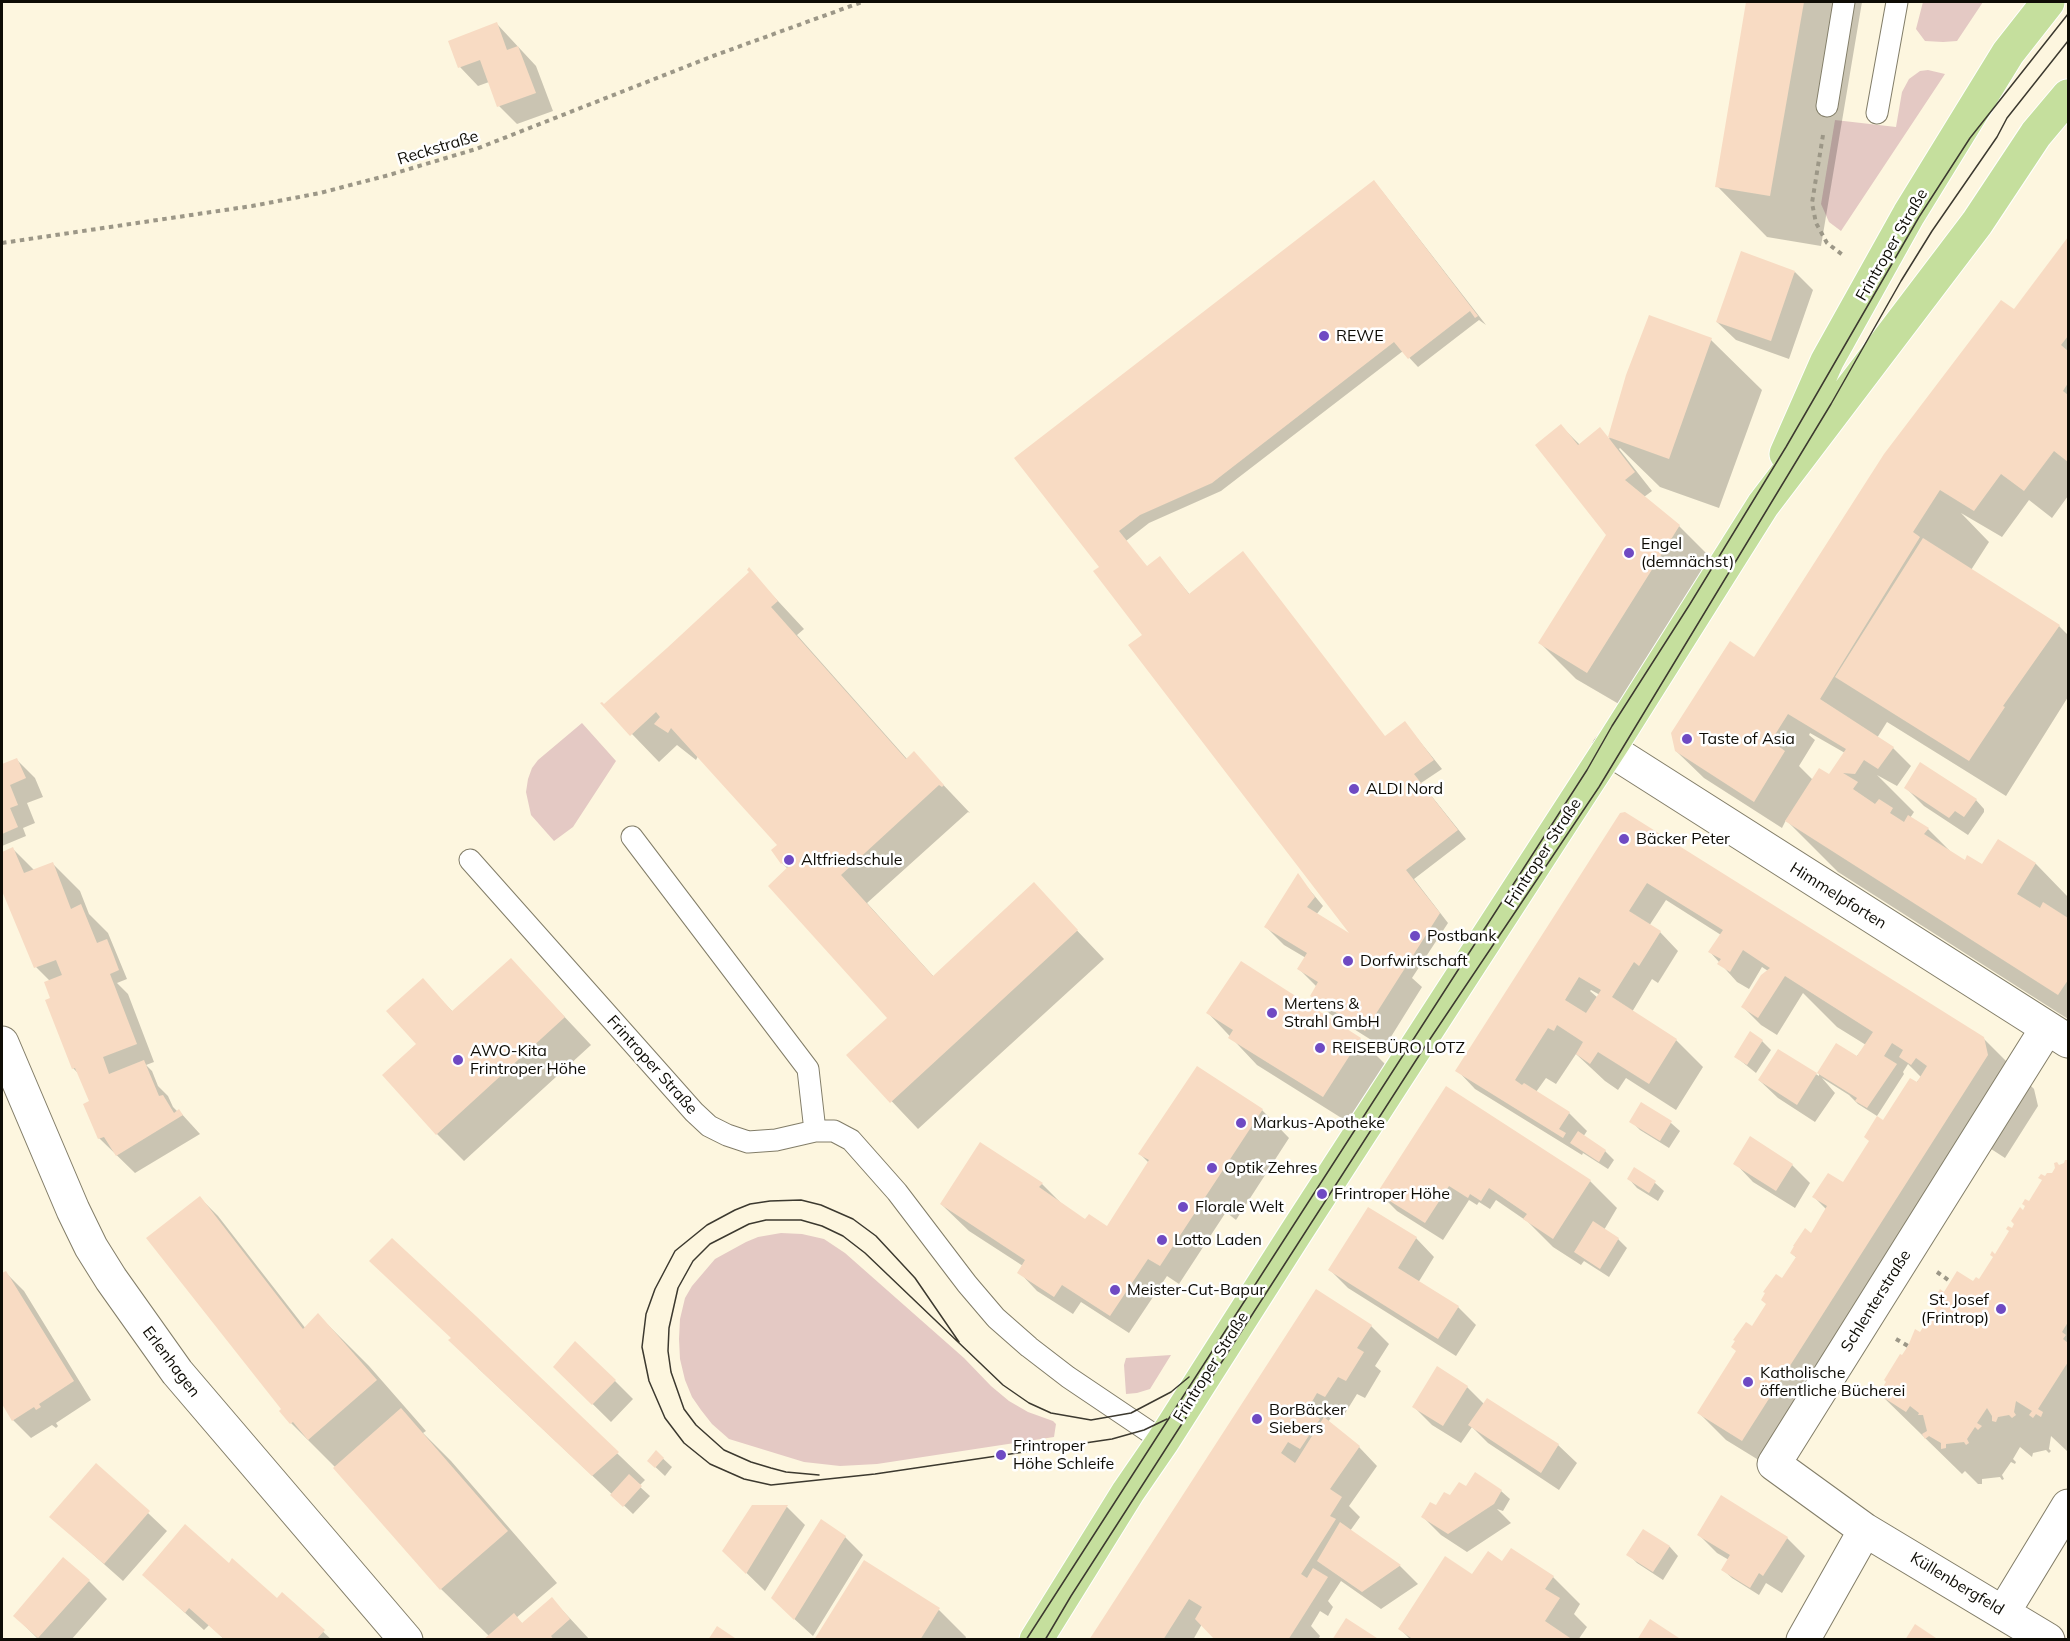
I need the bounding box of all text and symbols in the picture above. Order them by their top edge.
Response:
street label: Reckstraße [395,127,481,169]
street label: Frintroper Straße [1852,186,1932,304]
place label: REWE [1336,326,1384,346]
marker: REWE [1317,329,1331,343]
place label: Engel (demnächst) [1641,534,1734,572]
marker: Engel (demnächst) [1622,546,1636,560]
place label: Taste of Asia [1699,729,1795,749]
marker: Taste of Asia [1680,732,1694,746]
place label: ALDI Nord [1366,779,1443,799]
marker: ALDI Nord [1347,782,1361,796]
street label: Frintroper Straße [1501,795,1585,911]
place label: Bäcker Peter [1636,829,1730,849]
marker: Bäcker Peter [1617,832,1631,846]
place label: Altfriedschule [801,850,902,870]
marker: Altfriedschule [782,853,796,867]
street label: Himmelpforten [1786,859,1890,933]
place label: Postbank [1427,926,1496,946]
marker: Postbank [1408,929,1422,943]
place label: Dorfwirtschaft [1360,951,1468,971]
marker: Dorfwirtschaft [1341,954,1355,968]
place label: Mertens & Strahl GmbH [1284,994,1380,1032]
marker: Mertens & Strahl GmbH [1265,1006,1279,1020]
street label: Frintroper Straße [603,1012,701,1118]
place label: REISEBÜRO LOTZ [1332,1038,1465,1058]
place label: AWO-Kita Frintroper Höhe [470,1041,586,1079]
marker: REISEBÜRO LOTZ [1313,1041,1327,1055]
marker: AWO-Kita Frintroper Höhe [451,1053,465,1067]
place label: Markus-Apotheke [1253,1113,1385,1133]
marker: Markus-Apotheke [1234,1116,1248,1130]
place label: Optik Zehres [1224,1158,1317,1178]
marker: Optik Zehres [1205,1161,1219,1175]
place label: Frintroper Höhe [1334,1184,1450,1204]
marker: Frintroper Höhe [1315,1187,1329,1201]
place label: Florale Welt [1195,1197,1284,1217]
marker: Florale Welt [1176,1200,1190,1214]
place label: Lotto Laden [1174,1230,1262,1250]
marker: Lotto Laden [1155,1233,1169,1247]
street label: Schlenterstraße [1837,1246,1915,1356]
place label: Meister-Cut-Bapur [1127,1280,1265,1300]
marker: Meister-Cut-Bapur [1108,1283,1122,1297]
place label: St. Josef (Frintrop) [1921,1290,1989,1328]
marker: St. Josef (Frintrop) [1994,1302,2008,1316]
street label: Frintroper Straße [1169,1308,1253,1426]
street label: Erlenhagen [138,1323,204,1401]
place label: Katholische öffentliche Bücherei [1760,1363,1905,1401]
marker: Katholische öffentliche Bücherei [1741,1375,1755,1389]
place label: BorBäcker Siebers [1269,1400,1346,1438]
marker: BorBäcker Siebers [1250,1412,1264,1426]
place label: Frintroper Höhe Schleife [1013,1436,1114,1474]
marker: Frintroper Höhe Schleife [994,1448,1008,1462]
street label: Küllenbergfeld [1907,1549,2007,1619]

